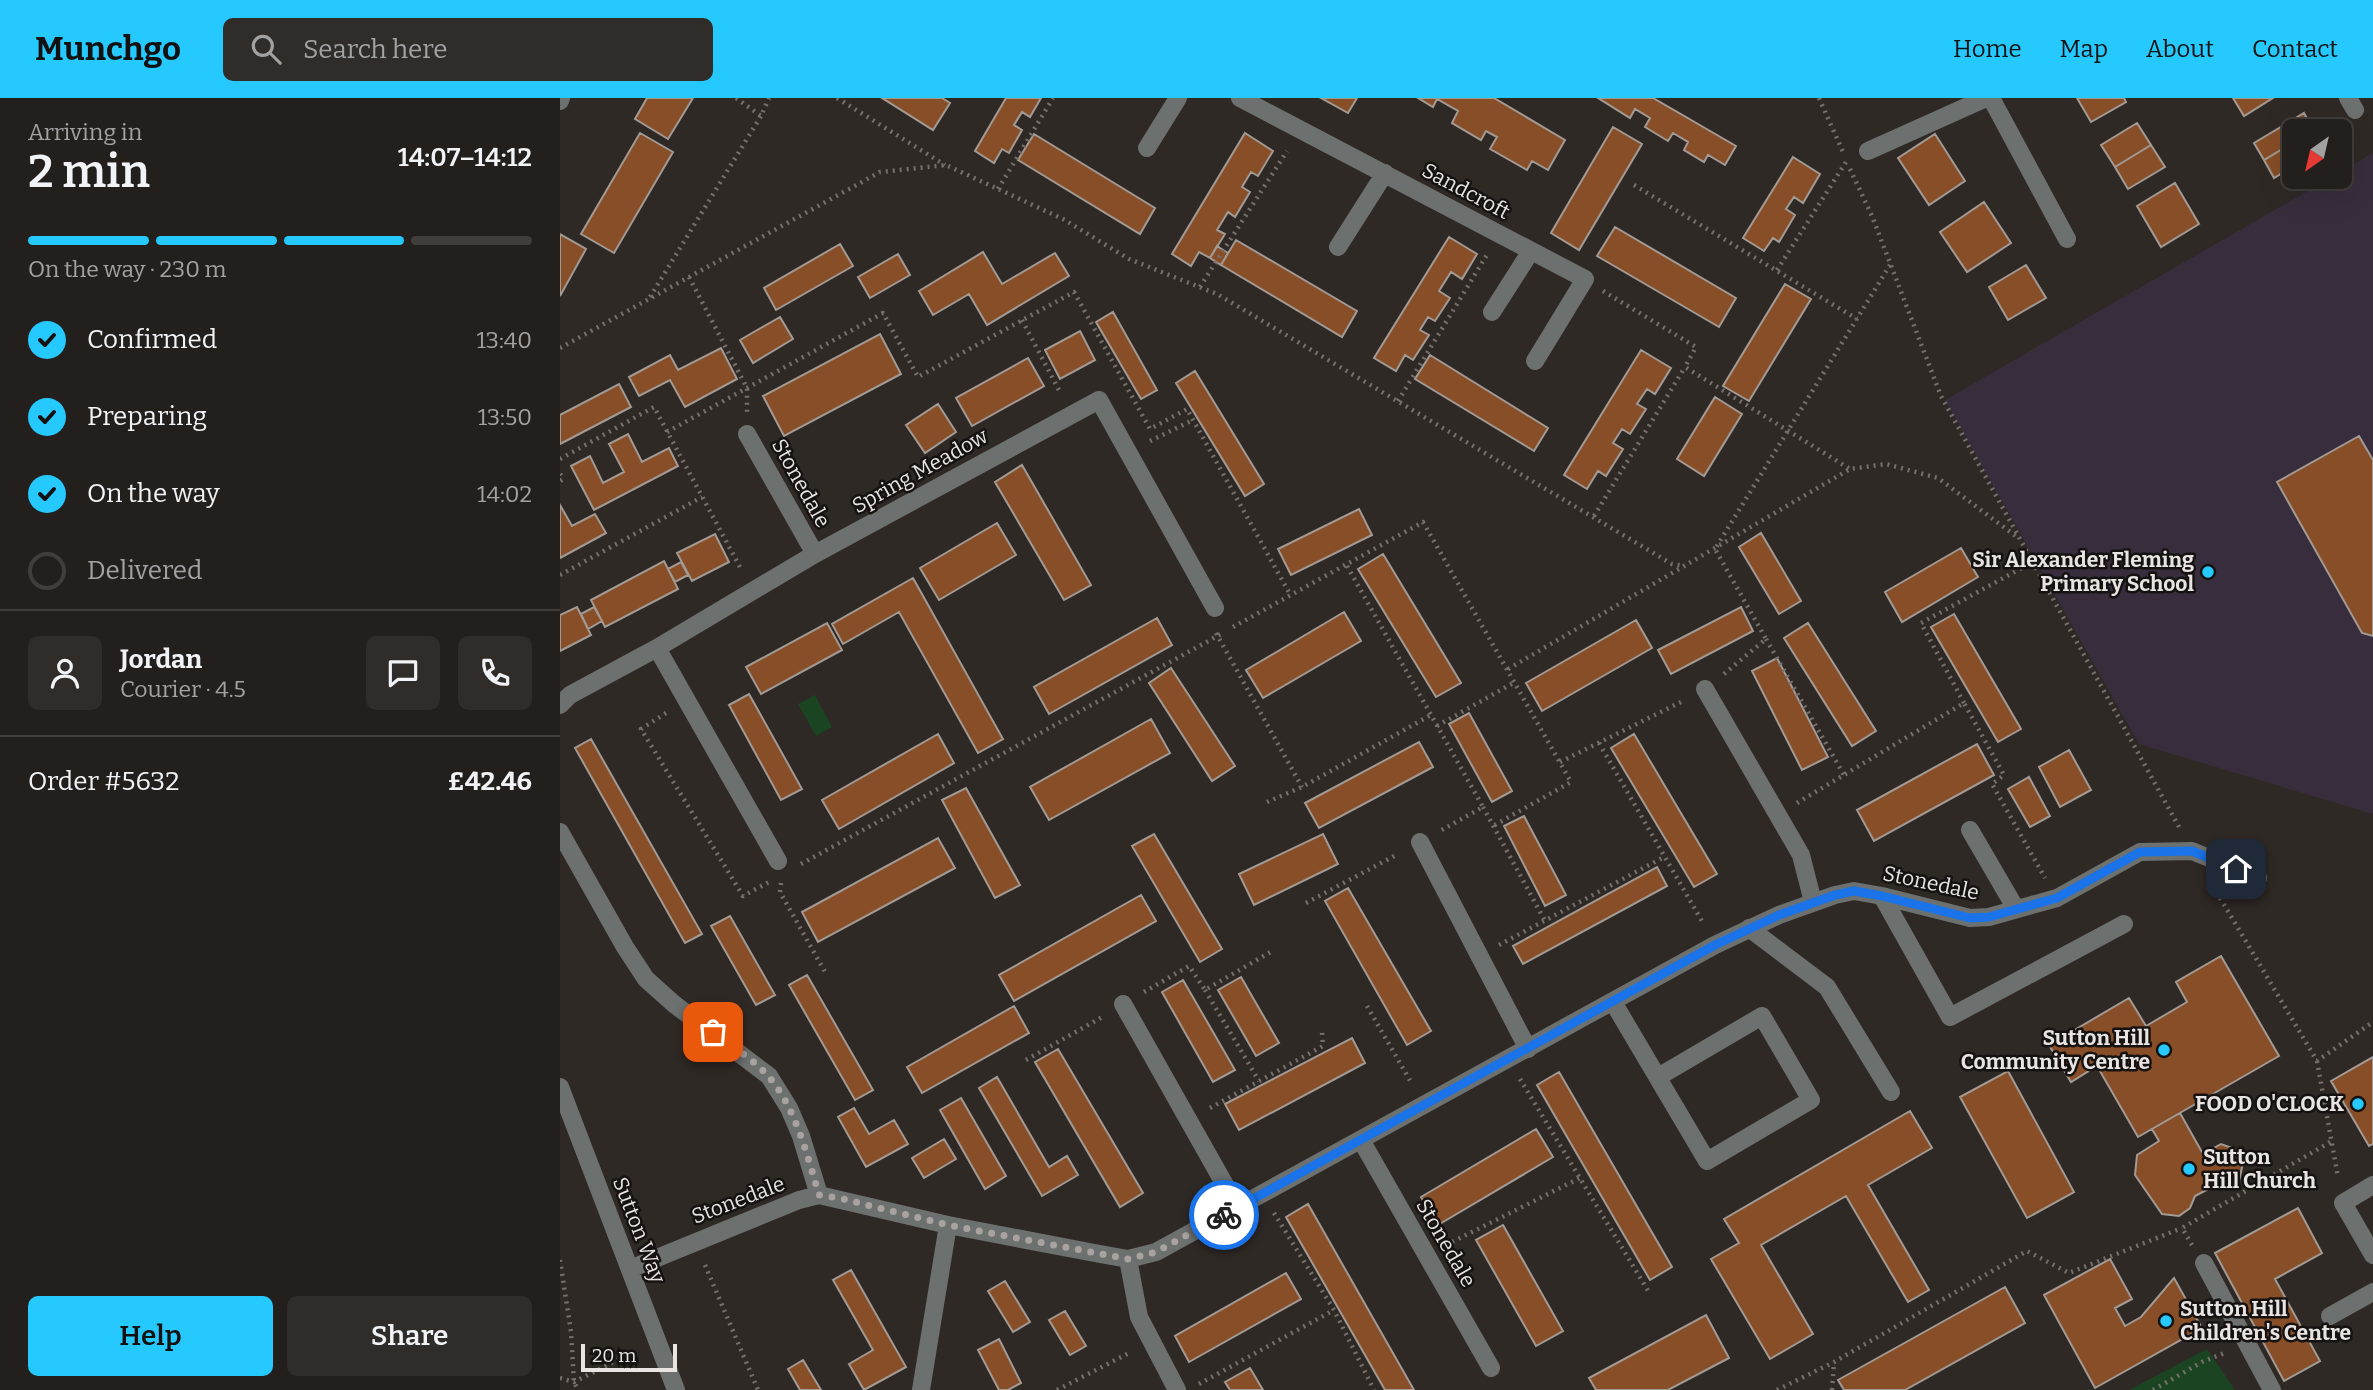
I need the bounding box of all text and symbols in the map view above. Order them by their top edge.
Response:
search box [223,18,713,81]
text: Munchgo [35,29,181,69]
icon: search [247,30,285,68]
text: Search here [303,34,447,65]
text: Home [1953,35,2022,63]
text: Map [2060,35,2108,63]
text: About [2146,35,2214,63]
text: Contact [2252,35,2338,63]
text: Arriving in [28,118,142,146]
north arrow [2282,119,2352,189]
map controls [2282,119,2352,189]
text: 14:07–14:12 [398,142,532,173]
text: 2 min [28,144,150,199]
street label: Sandcroft [1418,157,1515,225]
text: On the way · 230 m [28,255,226,283]
icon: check [28,321,66,359]
text: Confirmed [87,324,217,355]
text: 13:40 [477,326,532,354]
icon: check [28,398,66,436]
text: Preparing [87,401,207,432]
text: 13:50 [478,403,532,431]
street label: Spring Meadow [848,423,993,519]
street label: Stonedale [766,434,836,532]
icon: check [28,475,66,513]
text: On the way [87,478,220,509]
text: 14:02 [477,480,532,508]
place label: Sir Alexander Fleming Primary School [1972,547,2194,597]
text: Delivered [87,555,202,586]
marker: Sir Alexander Fleming Primary School [2200,564,2216,580]
button: person [28,636,102,710]
button: chat [366,636,440,710]
button: phone [458,636,532,710]
text: Jordan [120,644,202,675]
text: Courier · 4.5 [120,675,246,703]
text: Order #5632 [28,766,179,797]
text: £42.46 [448,766,532,797]
pin [2206,839,2266,899]
icon: home [2217,850,2255,888]
street label: Stonedale [1881,860,1981,906]
pin [683,1002,743,1062]
icon: bag [694,1013,732,1051]
place label: Sutton Hill Community Centre [1961,1025,2150,1075]
marker: Sutton Hill Community Centre [2156,1042,2172,1058]
place label: FOOD O'CLOCK [2195,1091,2344,1117]
marker: FOOD O'CLOCK [2350,1096,2366,1112]
place label: Sutton Hill Church [2203,1144,2317,1194]
marker: Sutton Hill Church [2181,1161,2197,1177]
street label: Stonedale [688,1170,788,1230]
street label: Sutton Way [607,1173,671,1288]
courier [1189,1180,1259,1250]
street label: Stonedale [1410,1194,1482,1292]
icon: bike [1205,1196,1243,1234]
button: Help [28,1296,273,1376]
button: Share [287,1296,532,1376]
place label: Sutton Hill Children's Centre [2180,1296,2351,1346]
marker: Sutton Hill Children's Centre [2158,1313,2174,1329]
scale bar [581,1341,677,1373]
text: 20 m [592,1344,636,1367]

